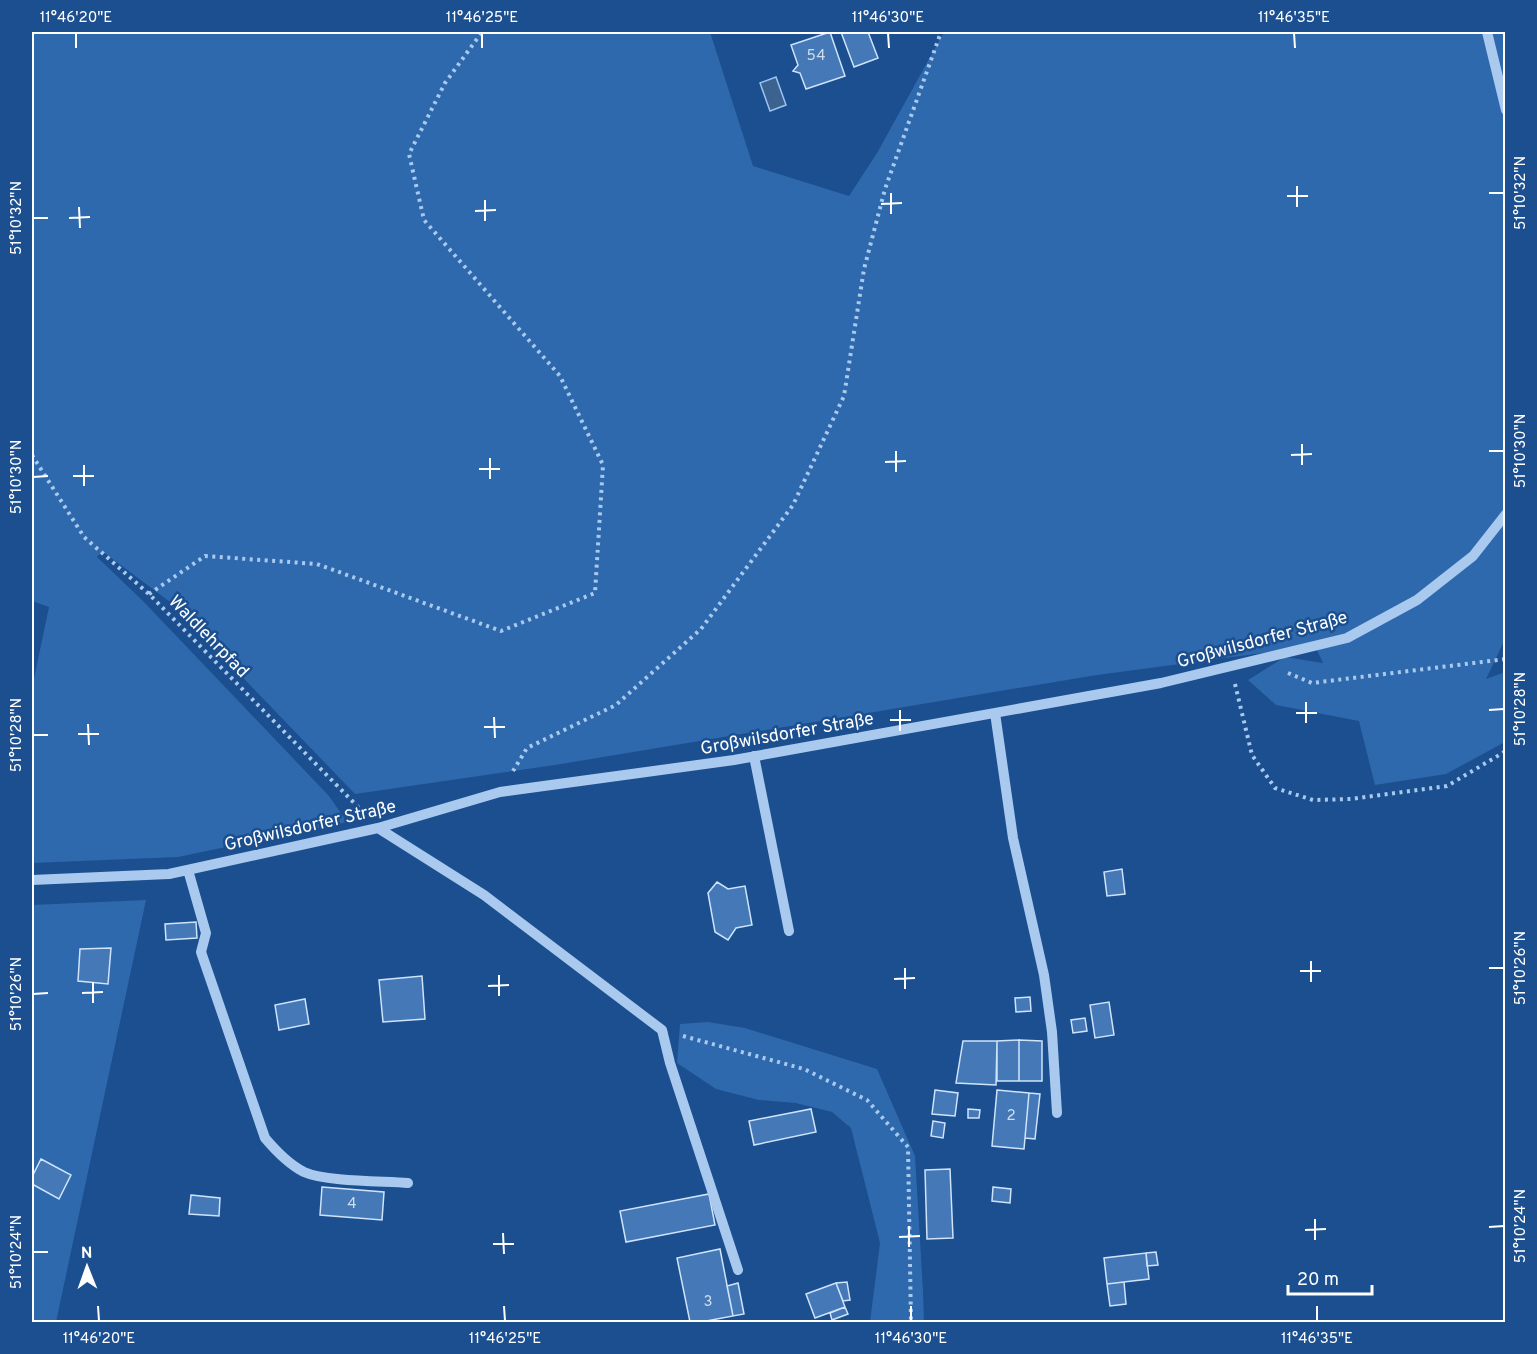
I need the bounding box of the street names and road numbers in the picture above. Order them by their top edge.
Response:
street label: Waldlehrpfad [163,591,253,683]
street label: Großwilsdorfer Straße [1175,607,1350,674]
street label: Großwilsdorfer Straße [699,708,876,761]
street label: Großwilsdorfer Straße [222,796,398,857]

